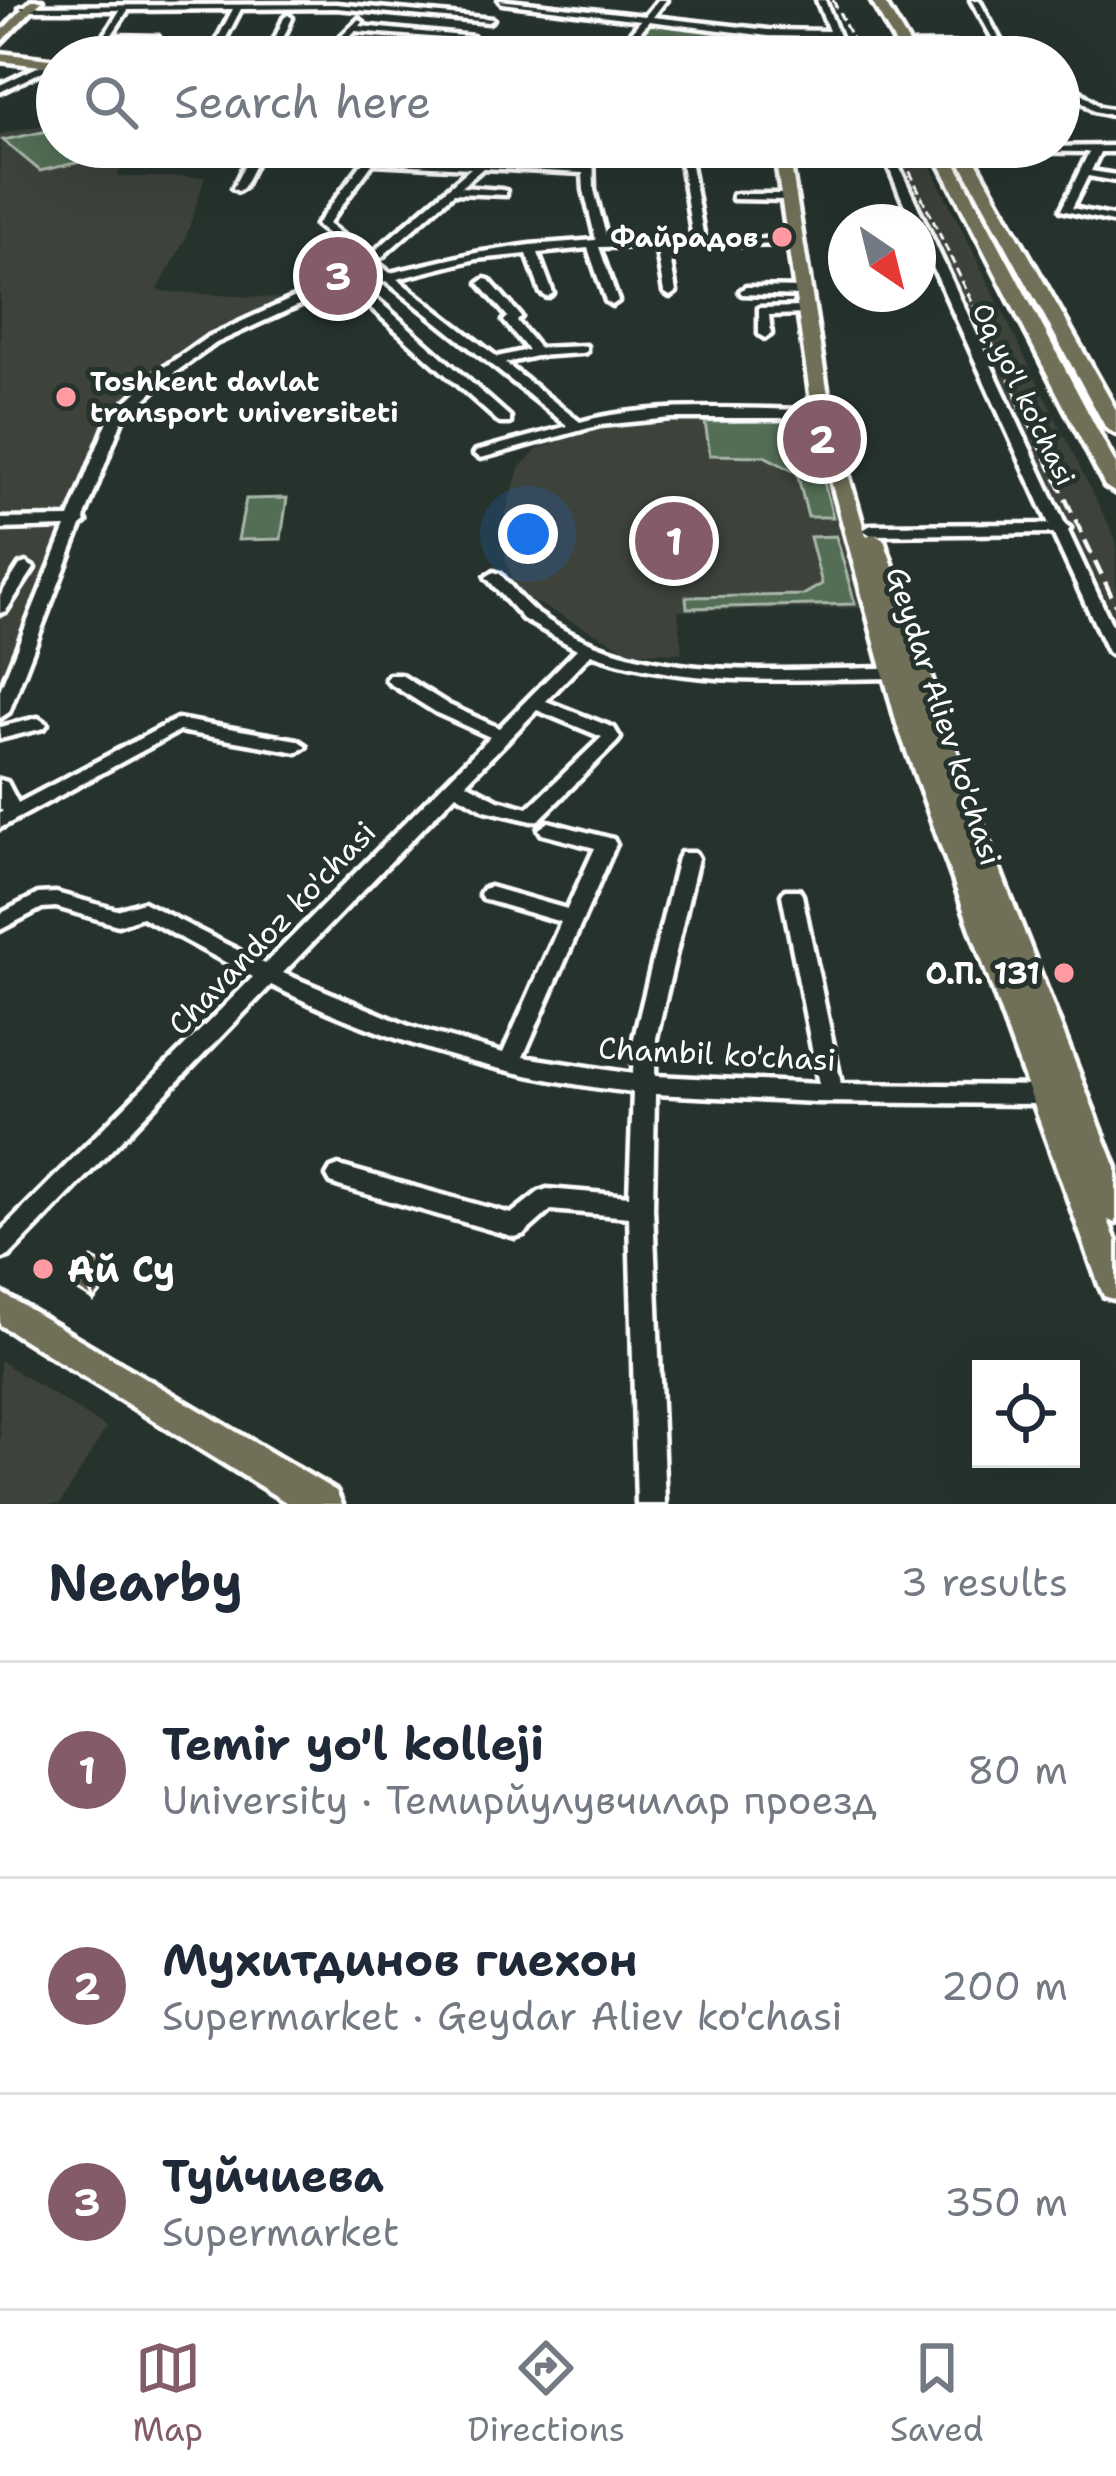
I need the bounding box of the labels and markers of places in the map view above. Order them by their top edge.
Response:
place label: Файрадов [610,219,758,256]
marker: Файрадов [769,224,795,250]
pin: 3 [299,231,377,321]
place label: Toshkent davlat transport universiteti [90,363,398,431]
marker: Toshkent davlat transport universiteti [53,384,79,410]
pin: 2 [783,394,861,484]
pin: 1 [635,496,713,586]
place label: О.П. 131 [925,953,1040,994]
marker: О.П. 131 [1051,960,1077,986]
place label: Ай Су [67,1245,175,1294]
marker: Ай Су [30,1256,56,1282]

